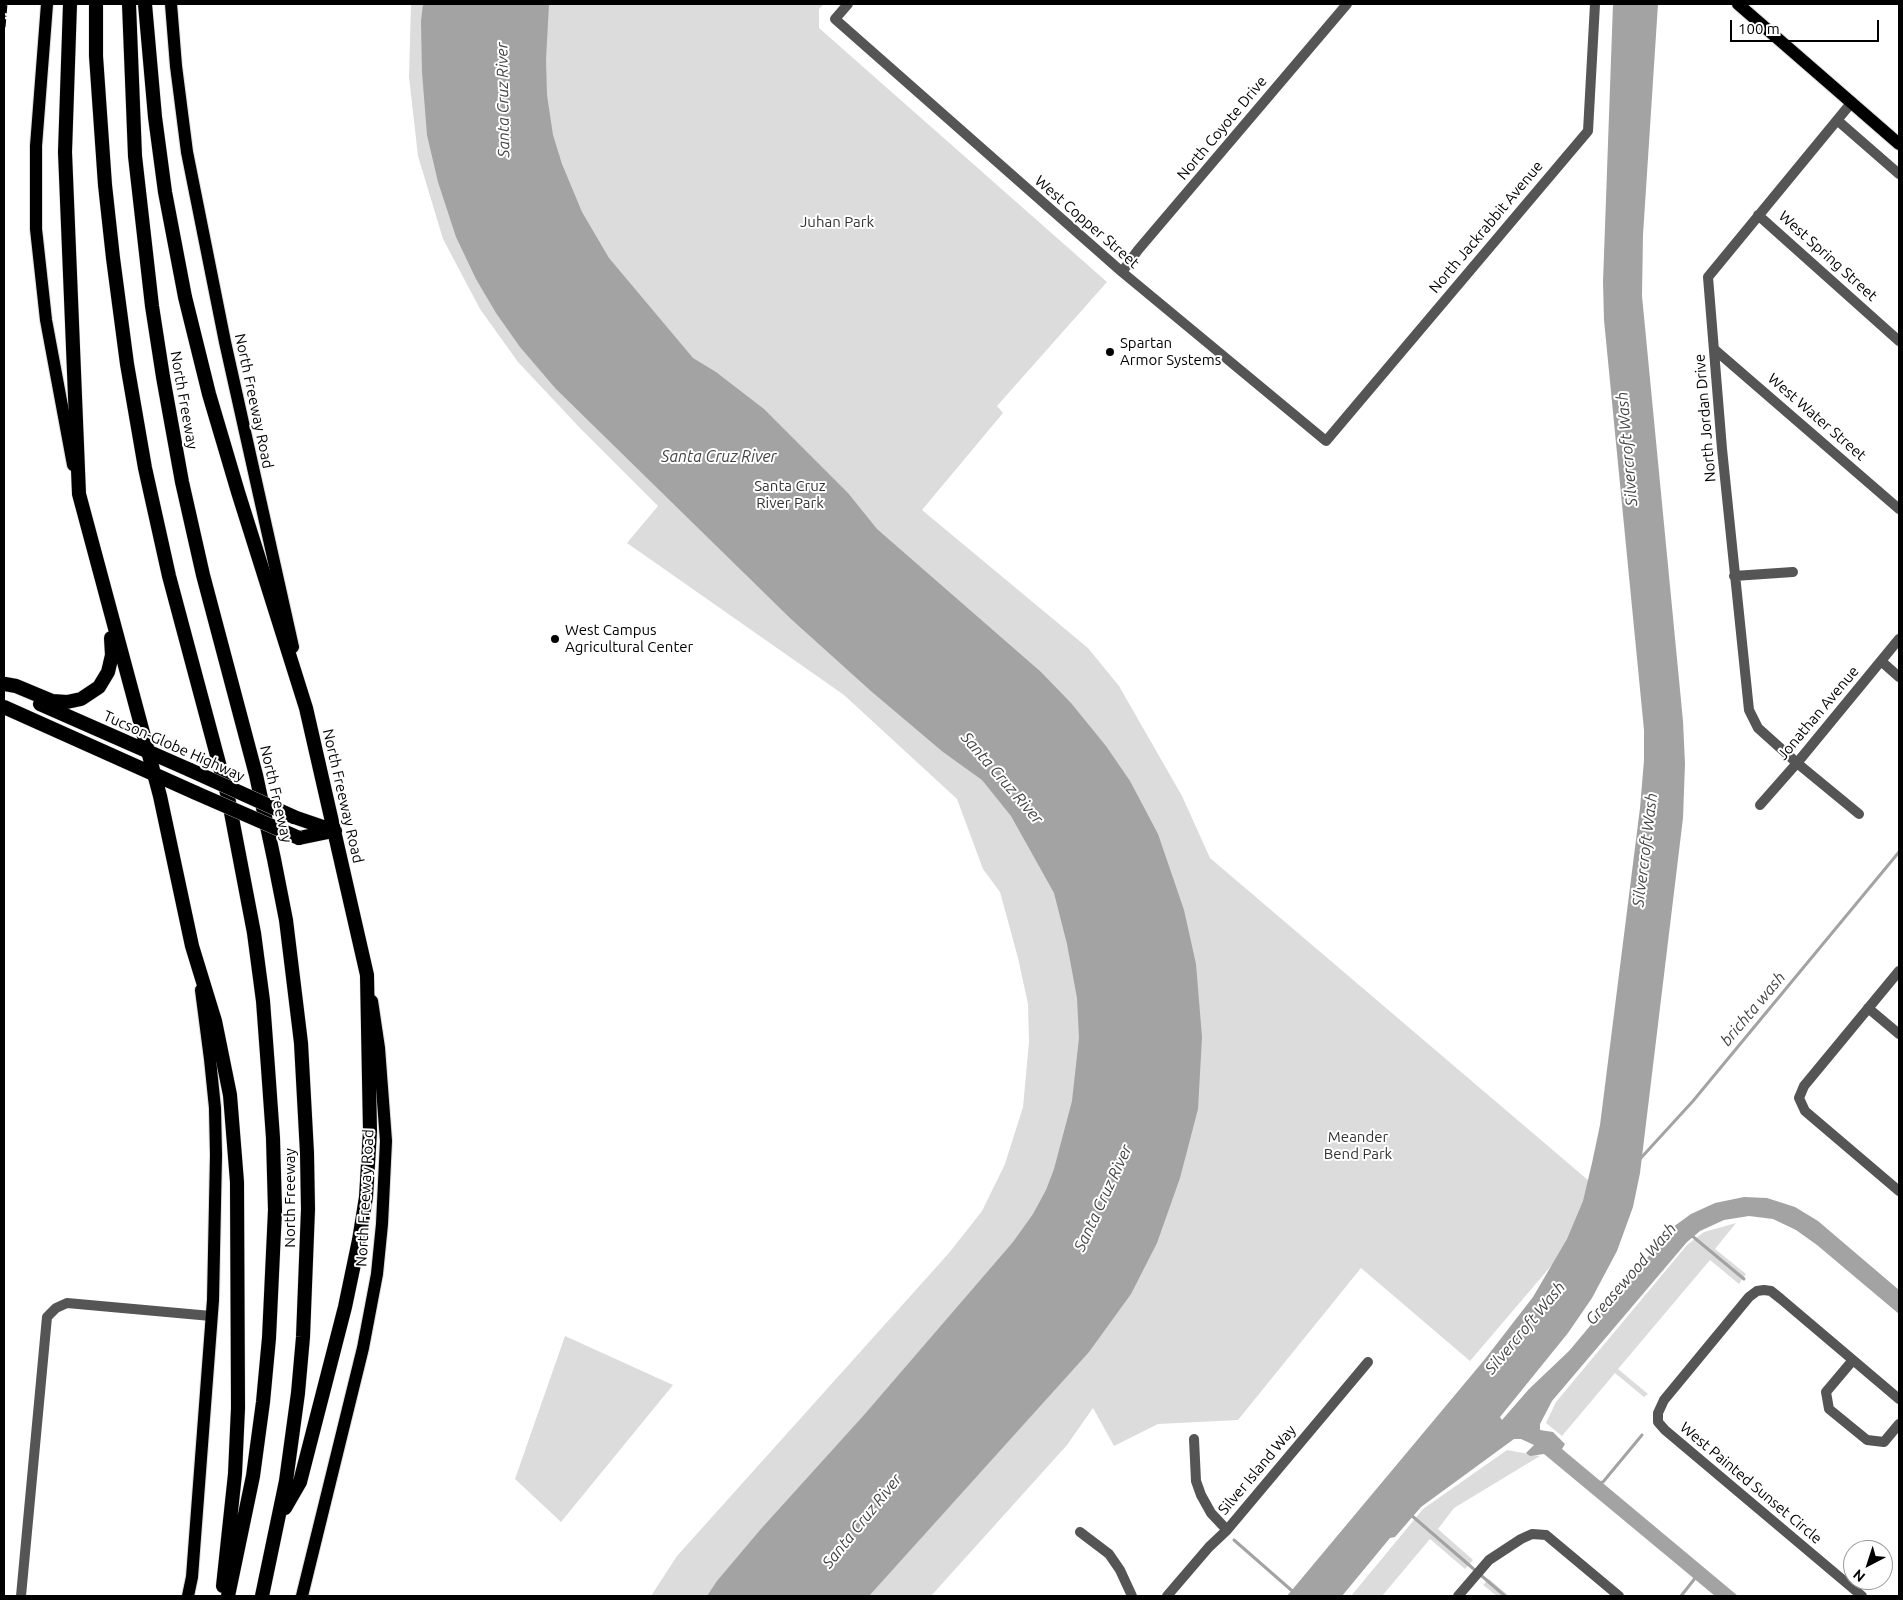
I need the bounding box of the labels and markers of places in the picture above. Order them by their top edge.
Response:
place label: Spartan Armor Systems [1120,334,1221,369]
marker: Spartan Armor Systems [1104,346,1116,358]
place label: West Campus Agricultural Center [565,621,693,656]
marker: West Campus Agricultural Center [549,633,561,645]

